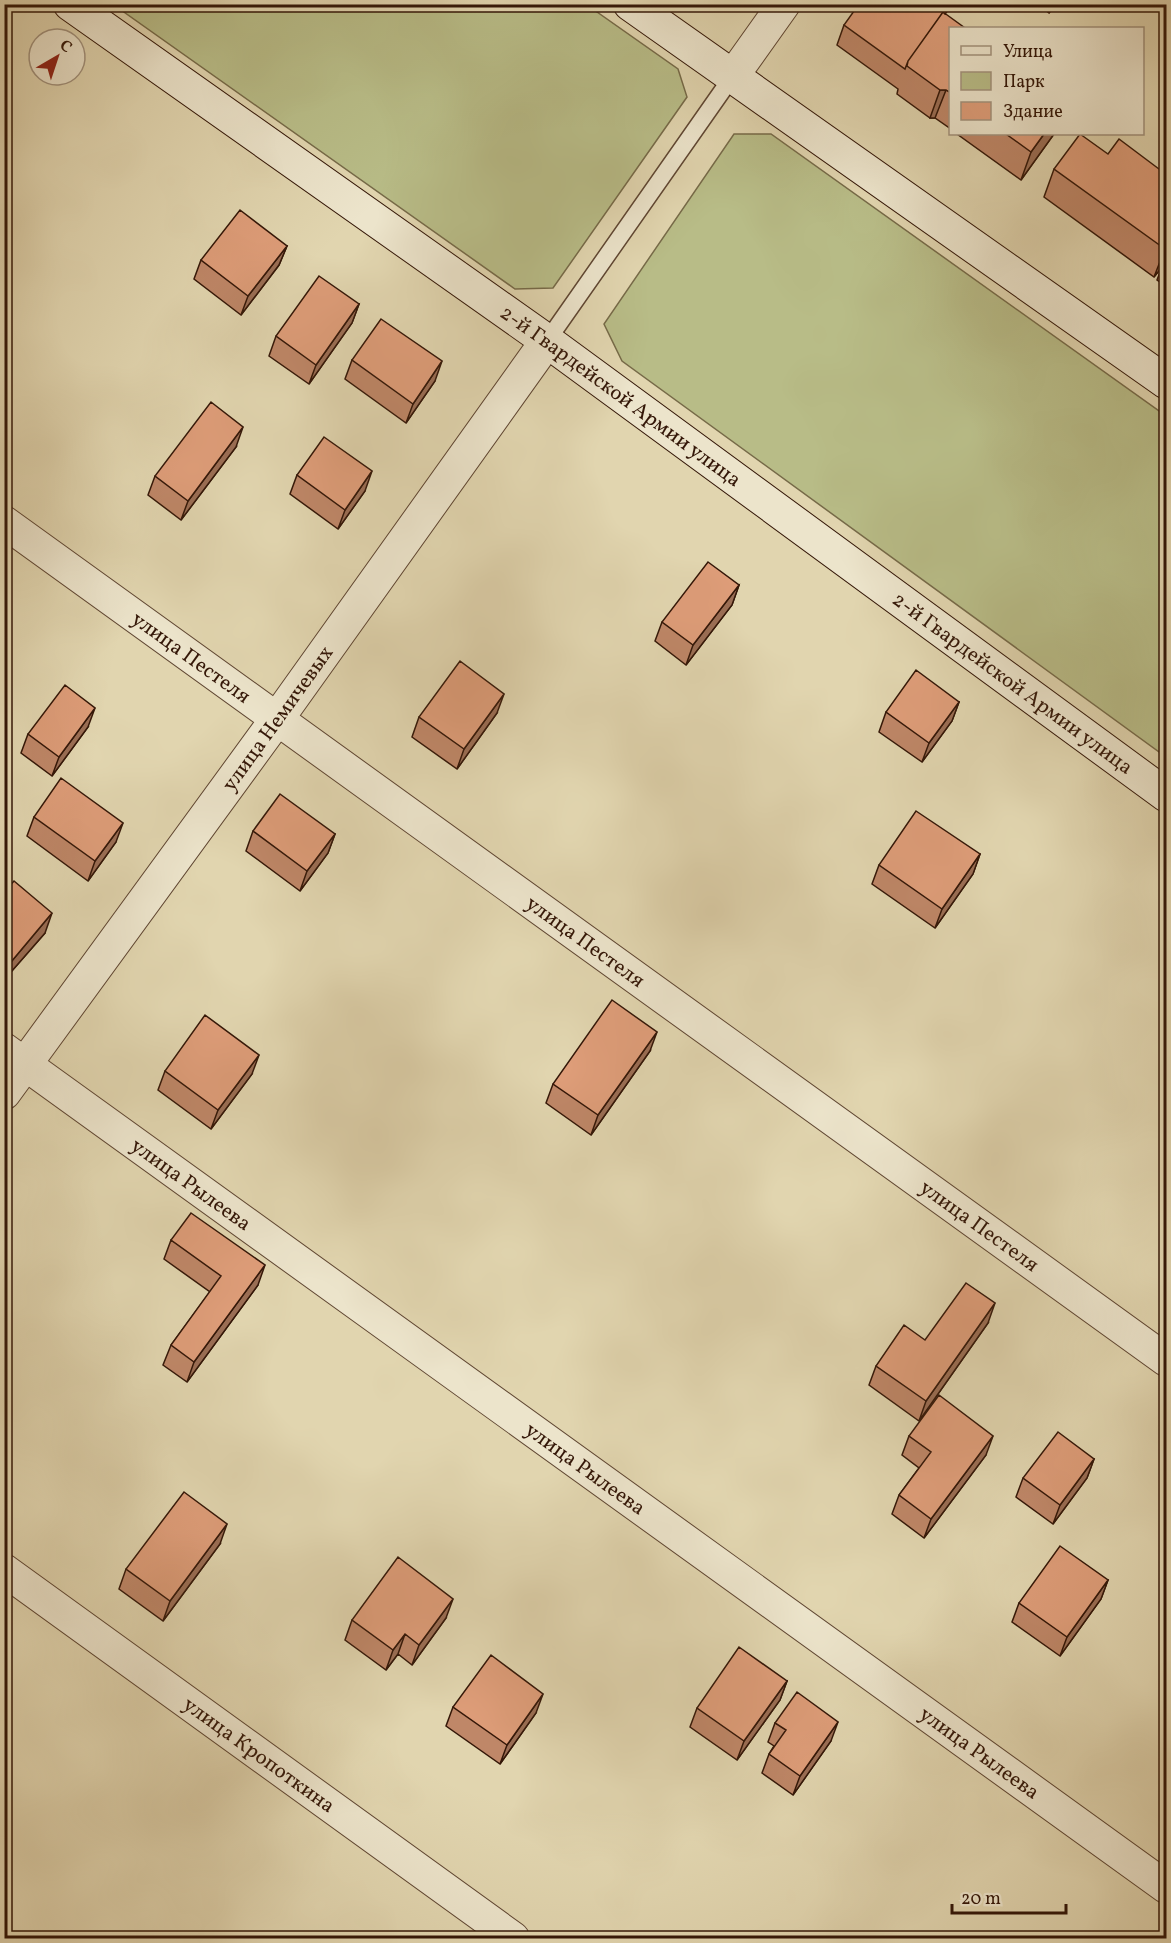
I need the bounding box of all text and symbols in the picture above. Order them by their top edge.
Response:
north arrow [27,27,87,87]
legend [949,27,1144,135]
text: С [54,35,76,59]
text: Улица [1003,40,1053,65]
text: Парк [1003,70,1045,95]
text: Здание [1003,100,1063,125]
street label: 2-й Гвардейской Армии улица [494,299,747,495]
street label: 2-й Гвардейской Армии улица [886,586,1139,782]
street label: улица Пестеля [125,605,256,711]
street label: улица Немичевых [216,640,341,798]
street label: улица Пестеля [519,890,650,996]
street label: улица Рылеева [124,1132,257,1239]
street label: улица Пестеля [913,1174,1044,1280]
street label: улица Рылеева [518,1416,651,1523]
street label: улица Кропоткина [176,1691,340,1821]
street label: улица Рылеева [913,1701,1045,1807]
scale bar [952,1877,1066,1915]
text: 20 m [961,1887,1001,1912]

